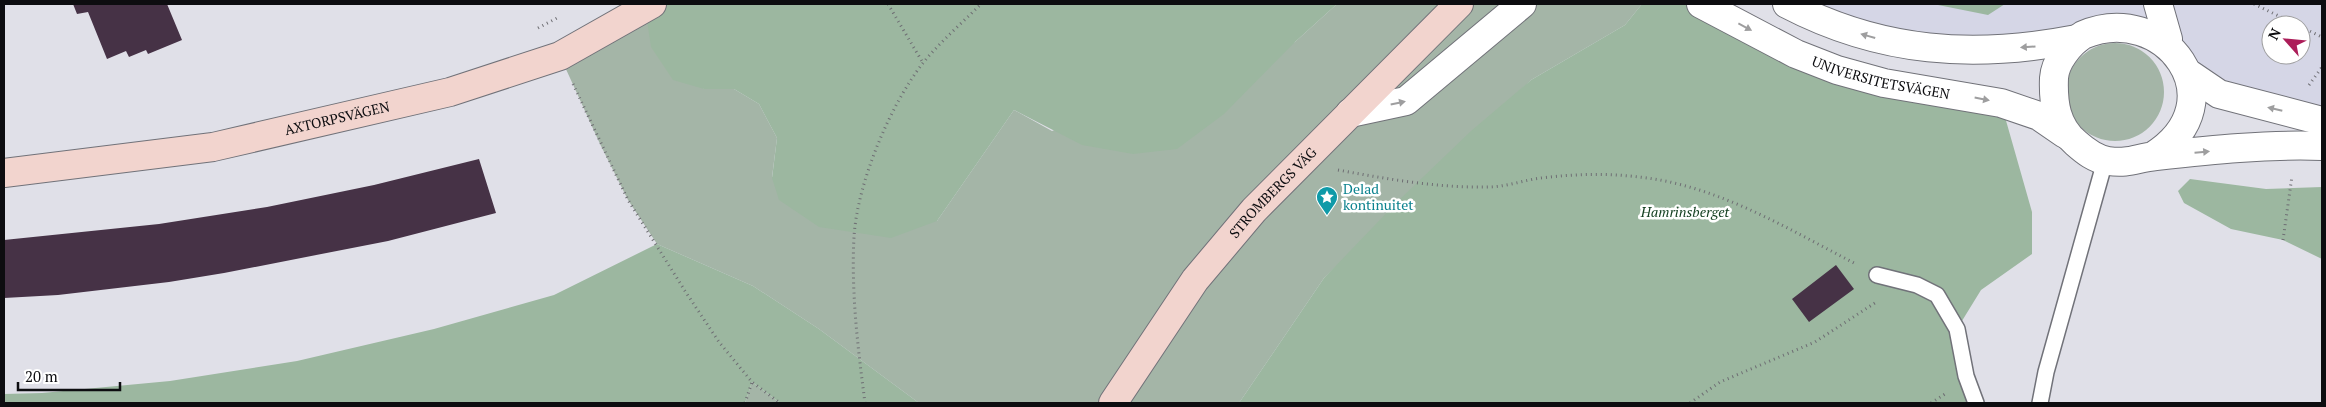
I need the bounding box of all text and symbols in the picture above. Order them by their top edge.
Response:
north arrow [2261,15,2311,65]
one-way arrow [1737,23,1752,31]
text: N [2263,24,2285,43]
one-way arrow [1860,31,1875,39]
one-way arrow [2020,43,2036,51]
street label: UNIVERSITETSVÄGEN [1809,51,1951,103]
one-way arrow [1974,95,1990,103]
street label: AXTORPSVÄGEN [283,96,391,139]
one-way arrow [1390,99,1406,107]
one-way arrow [2268,105,2283,113]
street label: STROMBERGS VÄG [1224,142,1321,242]
one-way arrow [2194,148,2210,156]
place label: Delad kontinuitet [1343,179,1414,214]
place icon: Delad kontinuitet [1315,185,1339,216]
park label: Hamrinsberget [1640,202,1730,221]
scale bar [18,360,120,392]
text: 20 m [25,366,58,386]

